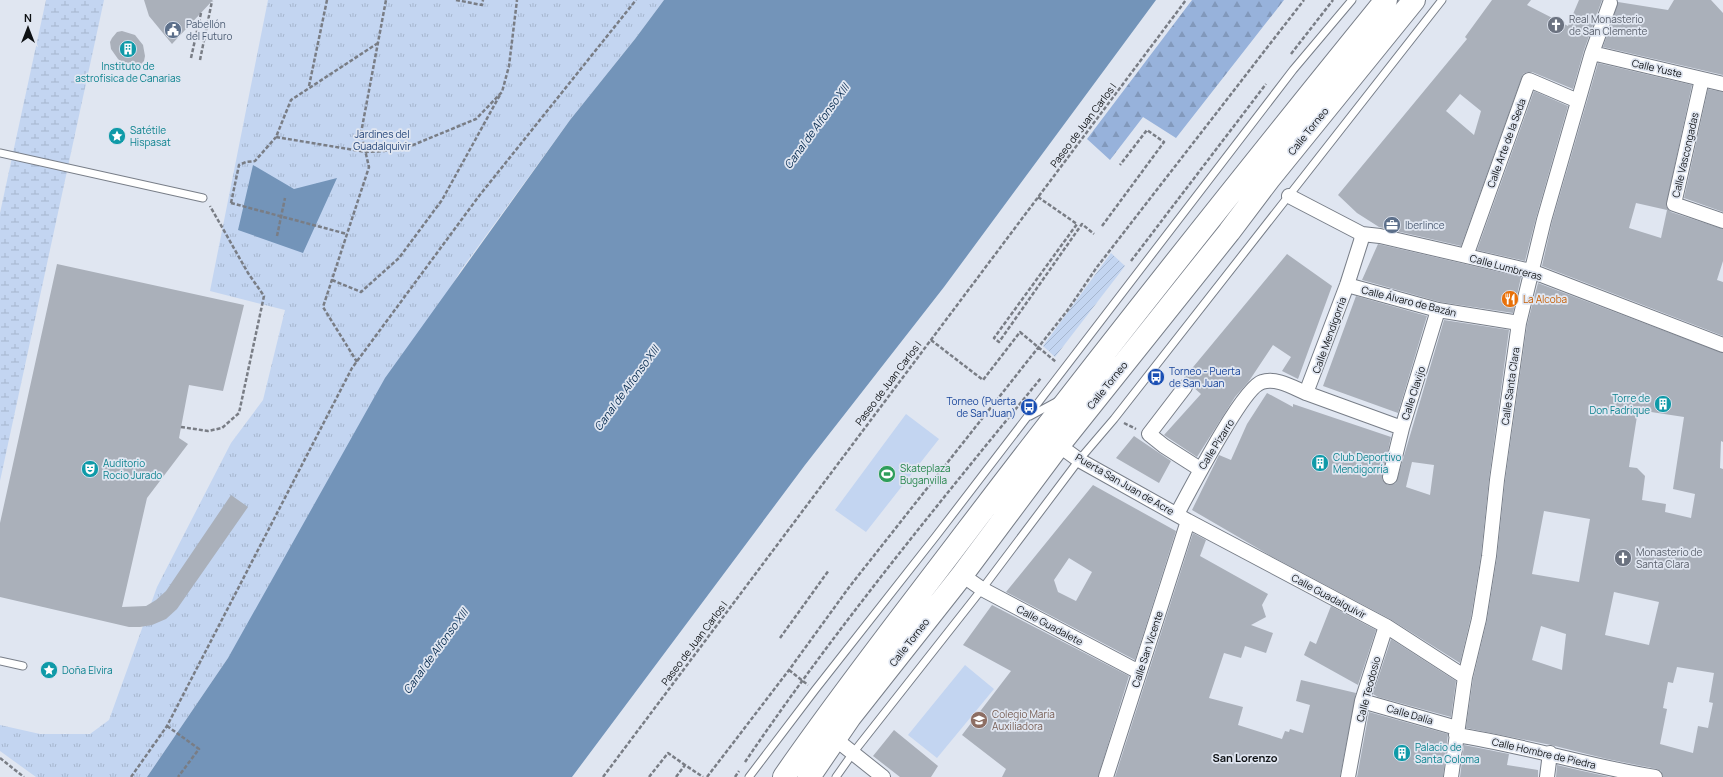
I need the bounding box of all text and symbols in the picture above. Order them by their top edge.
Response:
north arrow [8,8,48,48]
text: N [24,10,32,25]
place label: Real Monasterio de San Clemente [1569,12,1648,38]
church icon: Real Monasterio de San Clemente [1546,15,1566,35]
place label: Pabellón del Futuro [186,17,233,43]
public building icon: Pabellón del Futuro [163,20,183,40]
building icon: Instituto de astrofisica de Canarias [118,39,138,59]
street label: Calle Yuste [1630,55,1684,81]
place label: Instituto de astrofisica de Canarias [75,59,181,85]
water label: Canal de Alfonso XIII [780,79,853,172]
street label: Paseo de Juan Carlos I [1047,80,1119,170]
street label: Calle Arte de la Seda [1483,96,1529,190]
street label: Calle Torneo [1284,104,1332,158]
street label: Calle Vascongadas [1668,111,1702,199]
place label: Satétile Hispasat [130,123,171,149]
place icon: Satétile Hispasat [107,126,127,146]
park label: Jardines del Guadalquivir [353,127,411,153]
office icon: Iberlince [1382,215,1402,235]
place label: Iberlince [1405,218,1445,232]
street label: Calle Lumbreras [1468,251,1544,283]
street label: Calle Álvaro de Bazán [1360,282,1458,320]
restaurant icon: La Alcoba [1500,289,1520,309]
place label: La Alcoba [1523,292,1567,306]
street label: Calle Mendigorria [1309,295,1349,375]
street label: Paseo de Juan Carlos I [852,338,924,428]
water label: Canal de Alfonso XIII [590,341,663,434]
street label: Calle Santa Clara [1498,346,1522,426]
street label: Calle Torneo [1083,358,1131,412]
place label: Torneo - Puerta de San Juan [1169,364,1241,390]
street label: Calle Clavijo [1398,364,1428,422]
bus stop icon: Torneo - Puerta de San Juan [1146,367,1166,387]
place label: Torre de Don Fadrique [1589,391,1650,417]
place label: Torneo (Puerta de San Juan) [946,394,1016,420]
building icon: Torre de Don Fadrique [1653,394,1673,414]
bus stop icon: Torneo (Puerta de San Juan) [1019,397,1039,417]
street label: Calle Pizarro [1195,416,1237,472]
street label: Puerta San Juan de Acre [1073,450,1177,518]
place label: Club Deportivo Mendigorría [1333,450,1401,476]
building icon: Club Deportivo Mendigorría [1310,453,1330,473]
place label: Auditorio Rocio Jurado [103,456,162,482]
theatre icon: Auditorio Rocio Jurado [80,459,100,479]
place label: Skateplaza Buganvilla [900,461,951,487]
sports icon: Skateplaza Buganvilla [877,464,897,484]
place label: Monasterio de Santa Clara [1636,545,1702,571]
church icon: Monasterio de Santa Clara [1613,548,1633,568]
street label: Calle Guadalquivir [1289,570,1369,622]
street label: Paseo de Juan Carlos I [658,598,730,688]
street label: Calle Guadalete [1014,602,1086,648]
water label: Canal de Alfonso XIII [399,604,472,697]
street label: Calle San Vicente [1128,609,1166,689]
street label: Calle Torneo [886,615,932,669]
street label: Calle Teodosio [1353,655,1384,723]
place icon: Doña Elvira [39,660,59,680]
place label: Doña Elvira [62,663,113,677]
street label: Calle Dalía [1385,701,1435,727]
place label: Colegio María Auxiliadora [992,707,1055,733]
school or university icon: Colegio María Auxiliadora [969,710,989,730]
street label: Calle Hombre de Piedra [1490,734,1598,772]
place label: Palacio de Santa Coloma [1415,740,1480,766]
building icon: Palacio de Santa Coloma [1392,743,1412,763]
district label: San Lorenzo [1212,750,1278,765]

